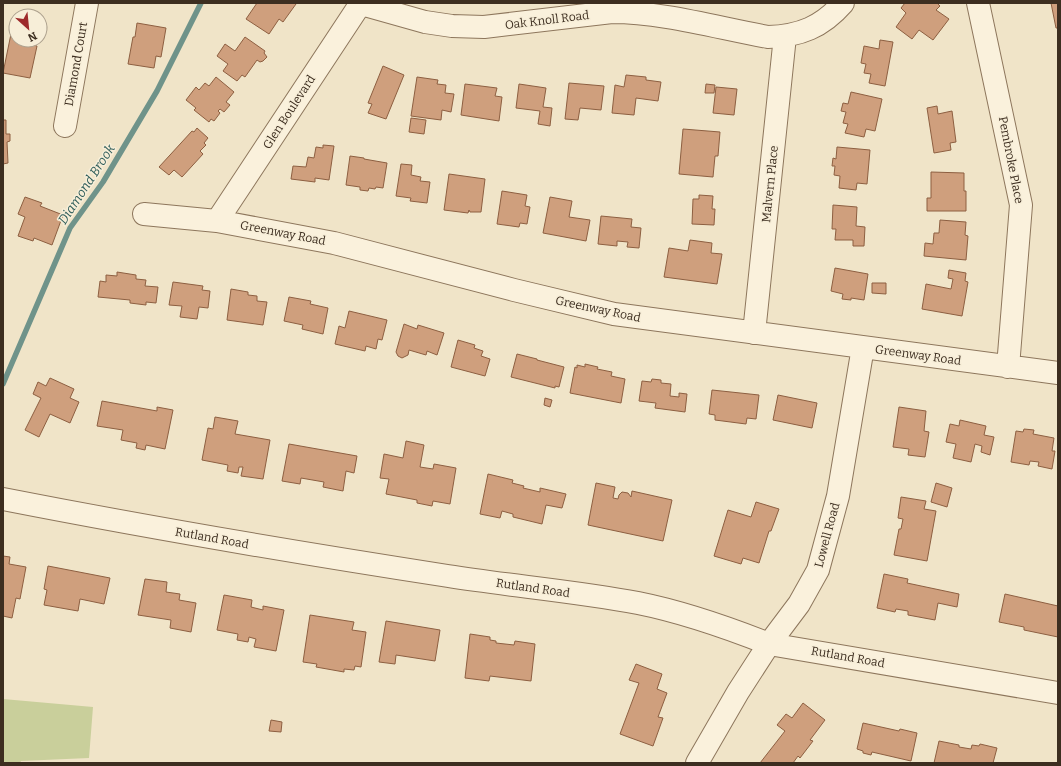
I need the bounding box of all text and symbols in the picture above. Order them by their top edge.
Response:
north arrow [8,8,48,48]
street label: Oak Knoll Road [504,8,590,32]
street label: Diamond Court [62,20,90,107]
text: N [25,29,39,44]
street label: Glen Boulevard [260,72,318,152]
street label: Pembroke Place [996,115,1026,205]
water label: Diamond Brook [55,141,118,227]
street label: Malvern Place [759,145,781,223]
street label: Greenway Road [239,218,327,248]
street label: Greenway Road [554,293,642,325]
street label: Greenway Road [874,342,962,368]
street label: Lowell Road [812,501,842,569]
street label: Rutland Road [174,525,250,551]
street label: Rutland Road [495,576,571,600]
street label: Rutland Road [810,644,886,670]

